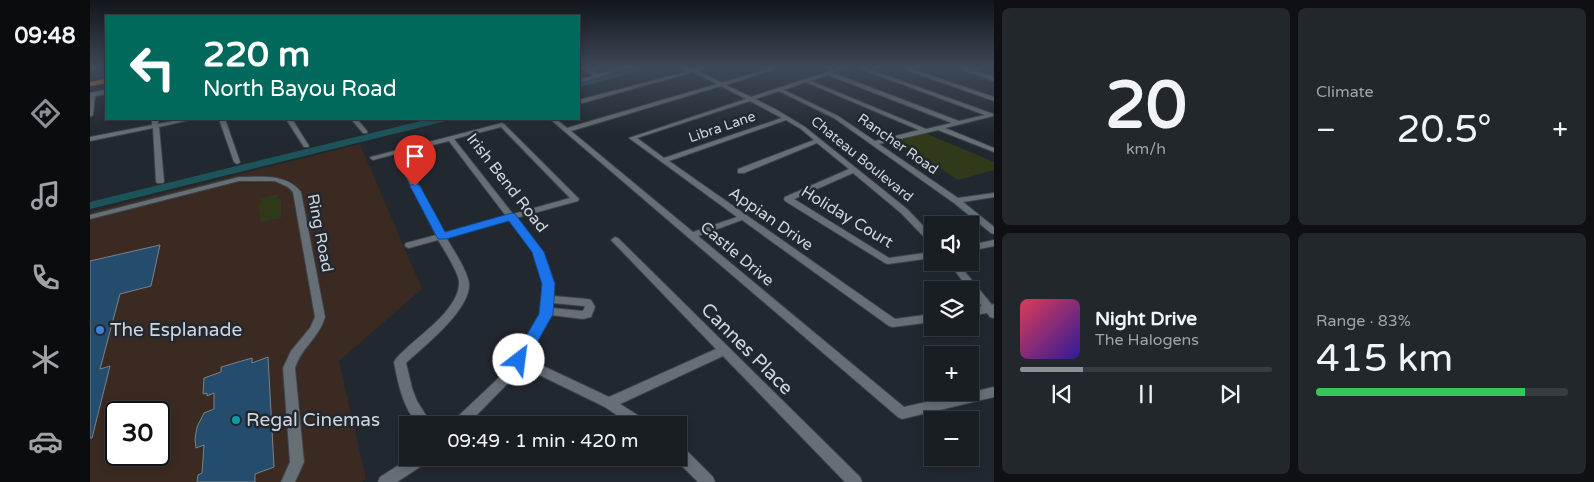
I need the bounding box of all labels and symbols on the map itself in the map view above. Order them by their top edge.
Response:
street label: Libra Lane [686,108,758,146]
street label: Rancher Road [854,110,942,178]
street label: Chateau Boulevard [808,113,916,205]
street label: Irish Bend Road [462,129,552,237]
pin [394,135,436,186]
street label: Holiday Court [797,182,897,252]
street label: Appian Drive [725,183,817,255]
street label: Ring Road [303,192,337,274]
street label: Castle Drive [696,217,778,291]
street label: Cannes Place [697,299,797,399]
place label: The Esplanade [110,319,242,341]
marker: The Esplanade [94,324,106,336]
position arrow [492,333,544,385]
speed limit sign: 30 [105,401,170,466]
place label: Regal Cinemas [246,409,380,431]
marker: Regal Cinemas [230,414,242,426]

